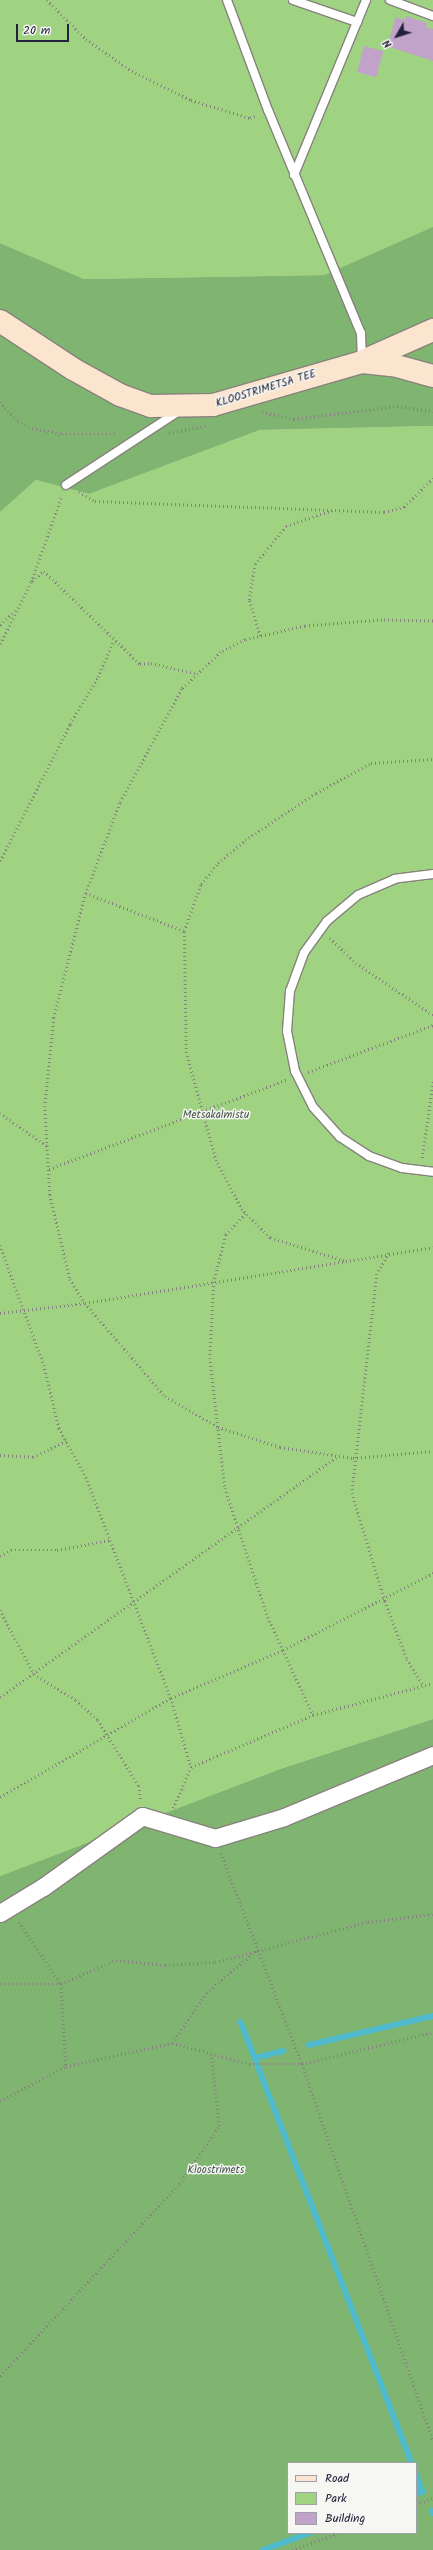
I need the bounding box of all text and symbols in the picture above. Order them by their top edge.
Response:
scale bar [18,16,71,42]
north arrow [377,16,417,56]
text: 20 m [23,21,50,40]
text: N [378,35,397,52]
street label: KLOOSTRIMETSA TEE [214,367,318,411]
park label: Metsakalmistu [183,1108,249,1122]
park label: Kloostrimets [187,2163,245,2177]
legend [287,2462,417,2534]
text: Road [325,2469,349,2488]
text: Park [325,2489,347,2508]
text: Building [325,2509,365,2528]

